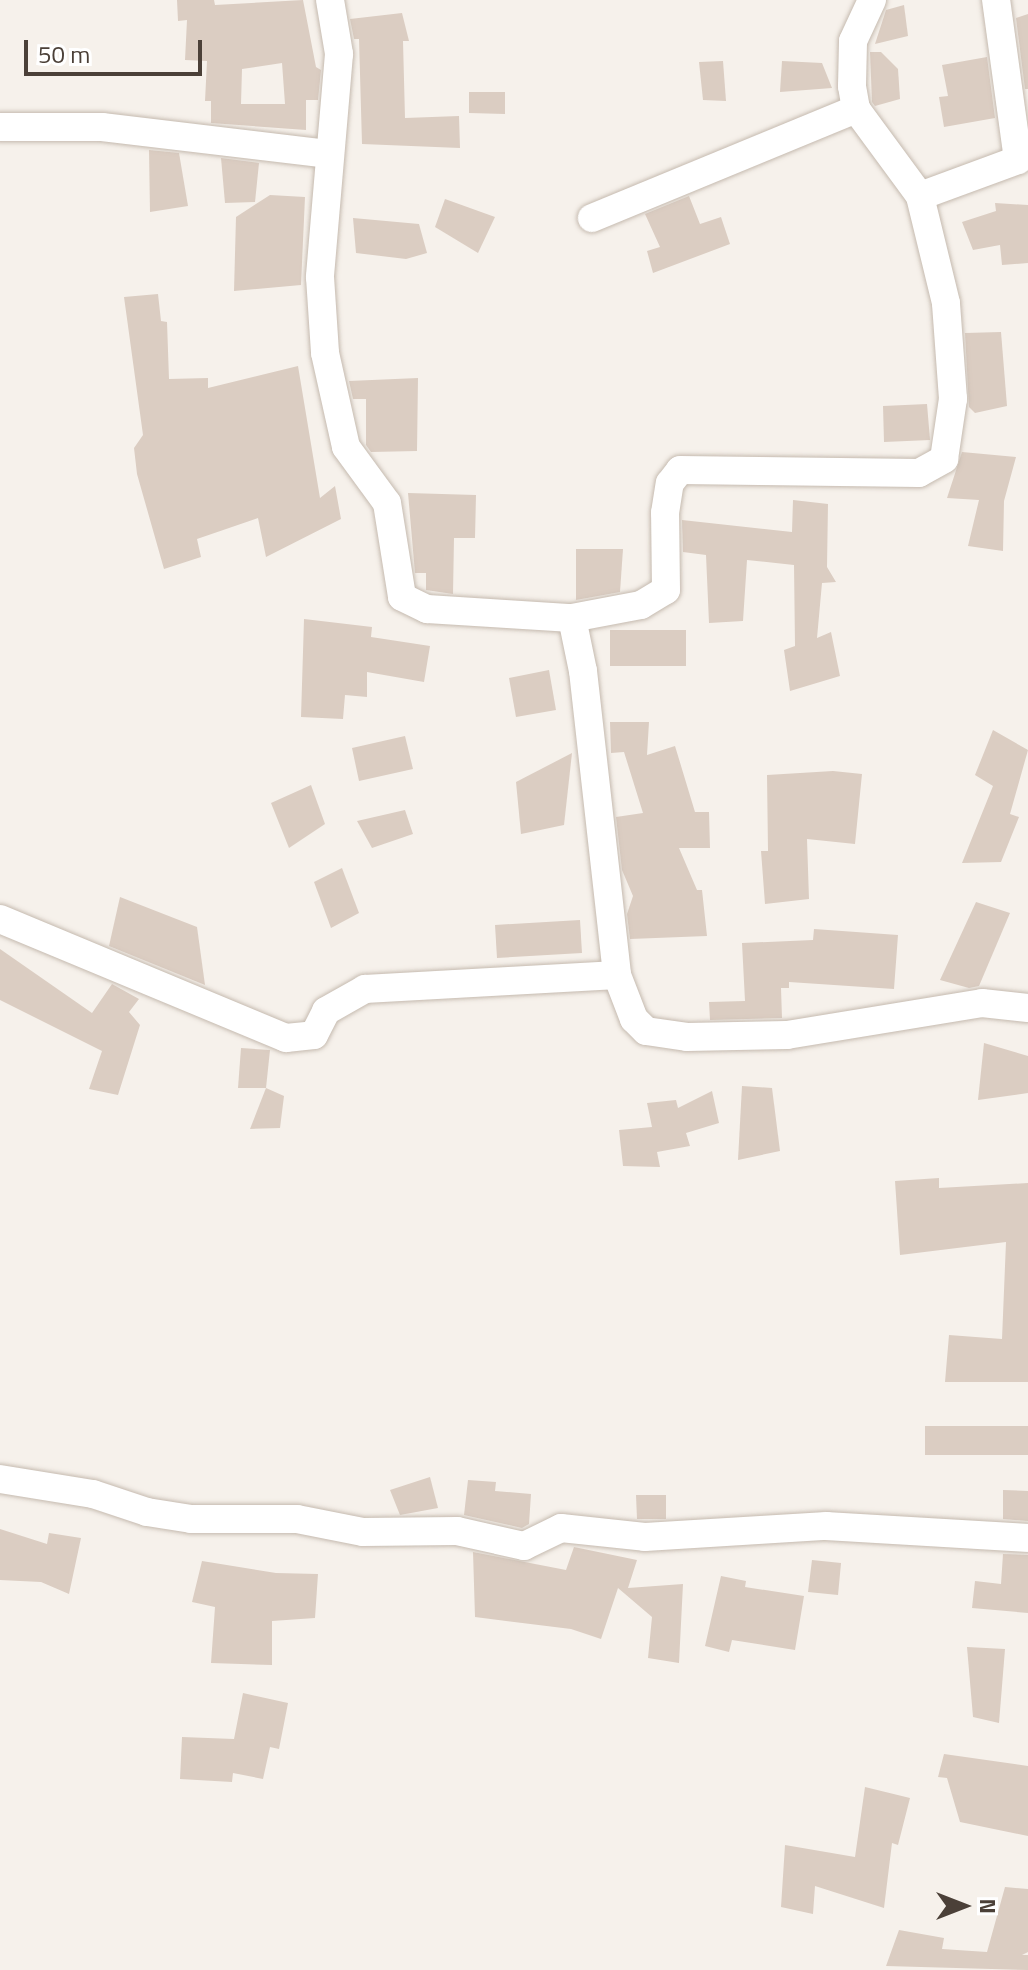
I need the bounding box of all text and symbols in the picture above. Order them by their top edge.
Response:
scale bar [28,24,206,74]
text: 50 m [38,36,90,72]
north arrow [924,1866,1004,1946]
text: N [971,1898,1005,1914]

